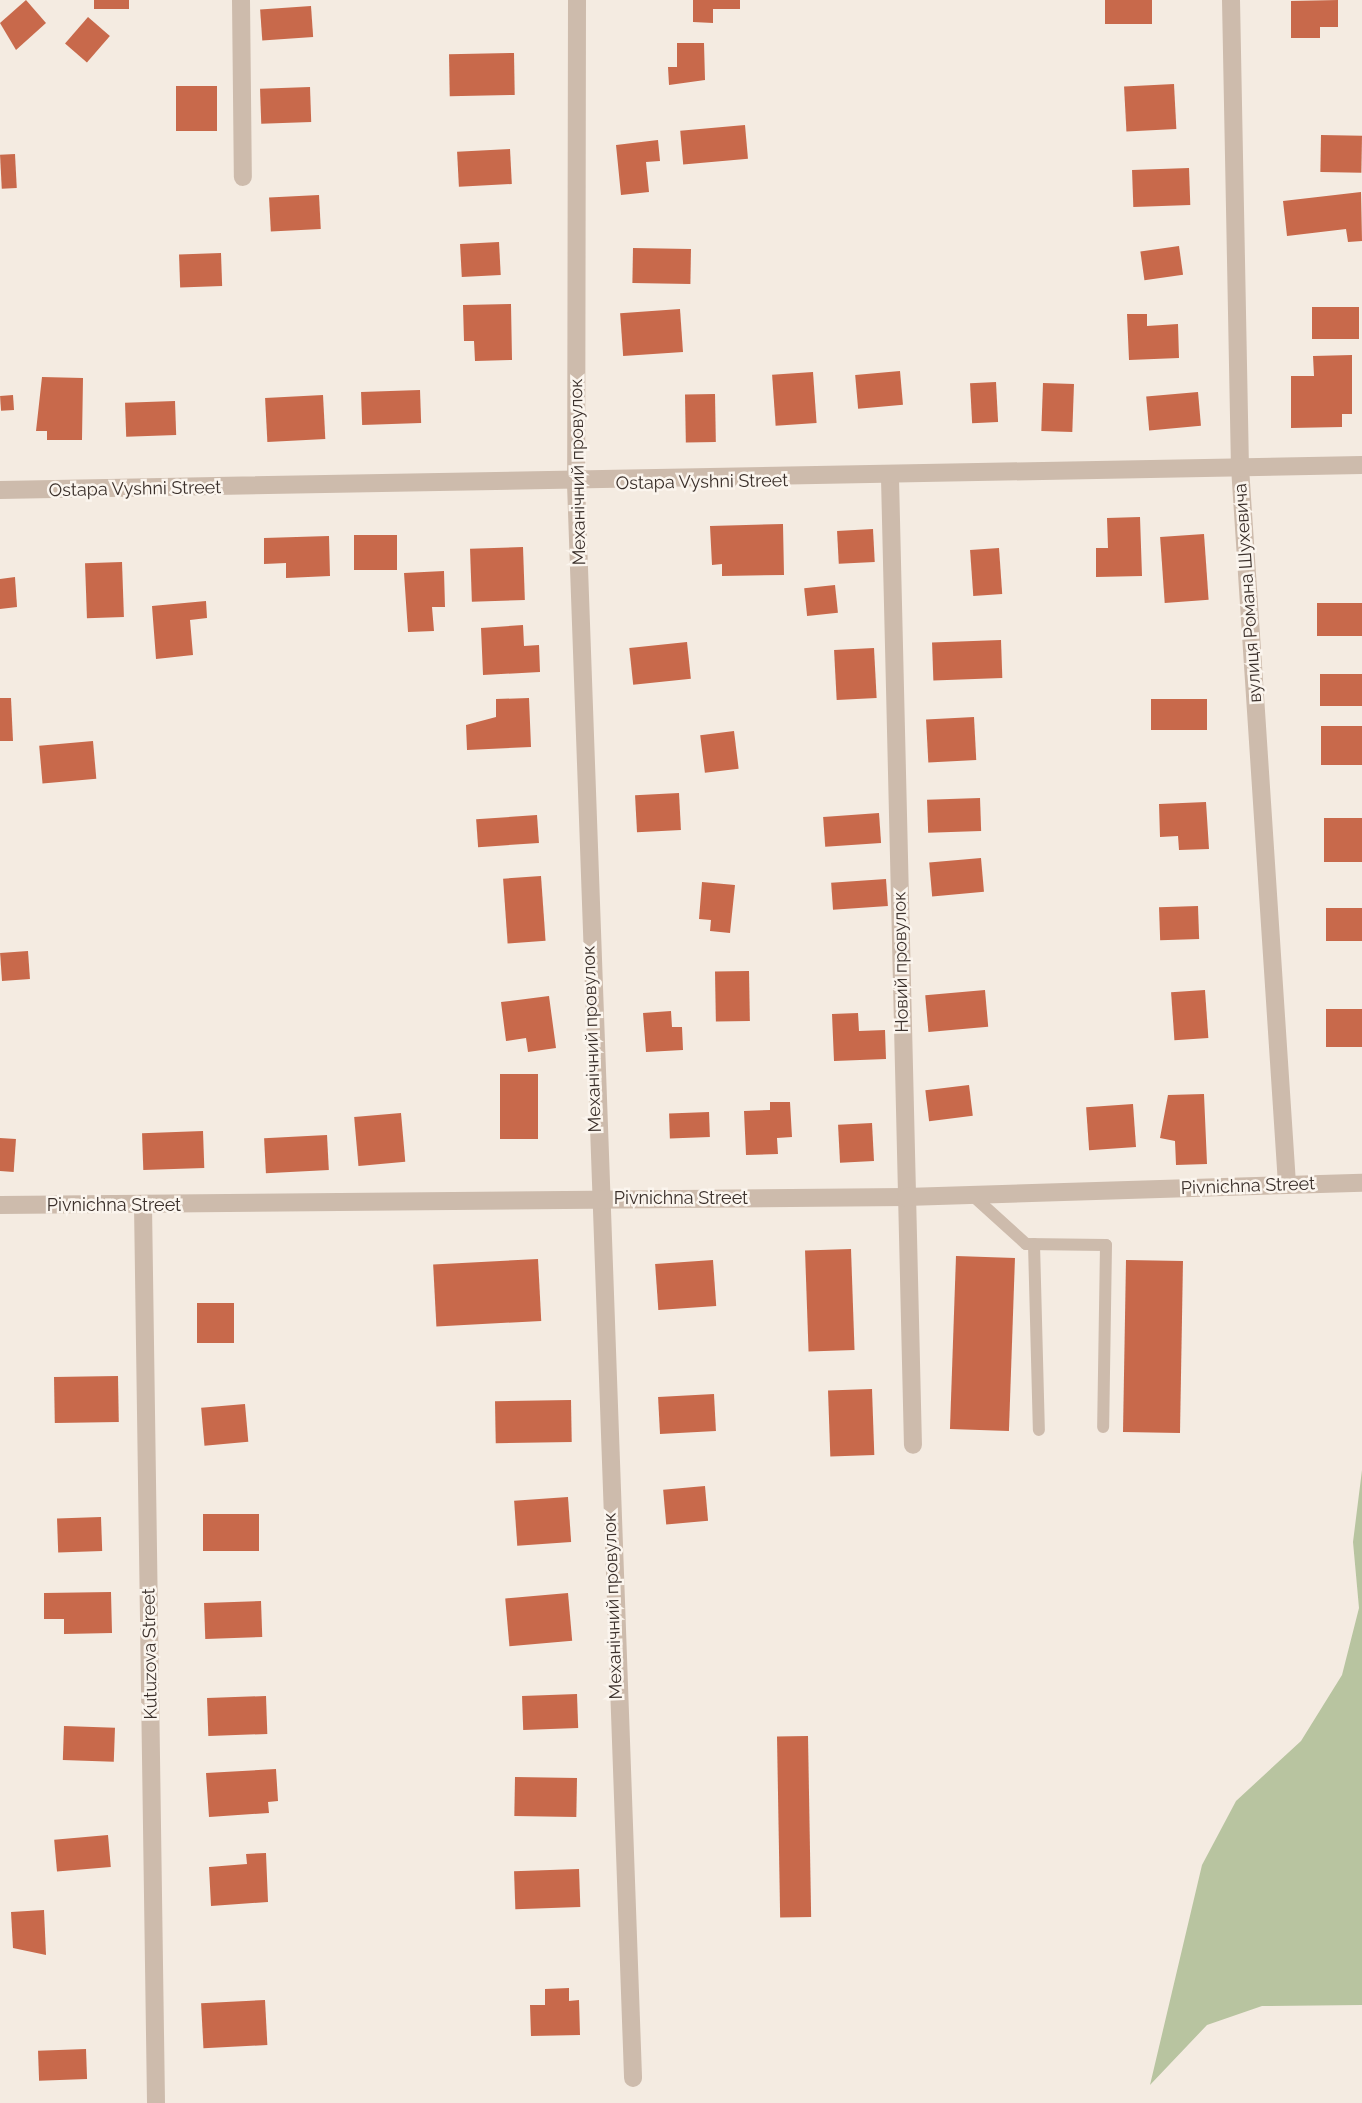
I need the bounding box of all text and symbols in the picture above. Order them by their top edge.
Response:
street label: Механічний провулок [566,378,590,566]
street label: Ostapa Vyshni Street [615,470,789,494]
street label: Ostapa Vyshni Street [48,477,222,501]
street label: вулиця Романа Шухевича [1230,483,1266,703]
street label: Новий провулок [889,891,913,1033]
street label: Механічний провулок [578,945,606,1133]
street label: Pivnichna Street [1181,1173,1315,1199]
street label: Pivnichna Street [614,1187,748,1209]
street label: Pivnichna Street [47,1194,181,1216]
street label: Механічний провулок [599,1512,627,1700]
street label: Kutuzova Street [138,1588,162,1720]

